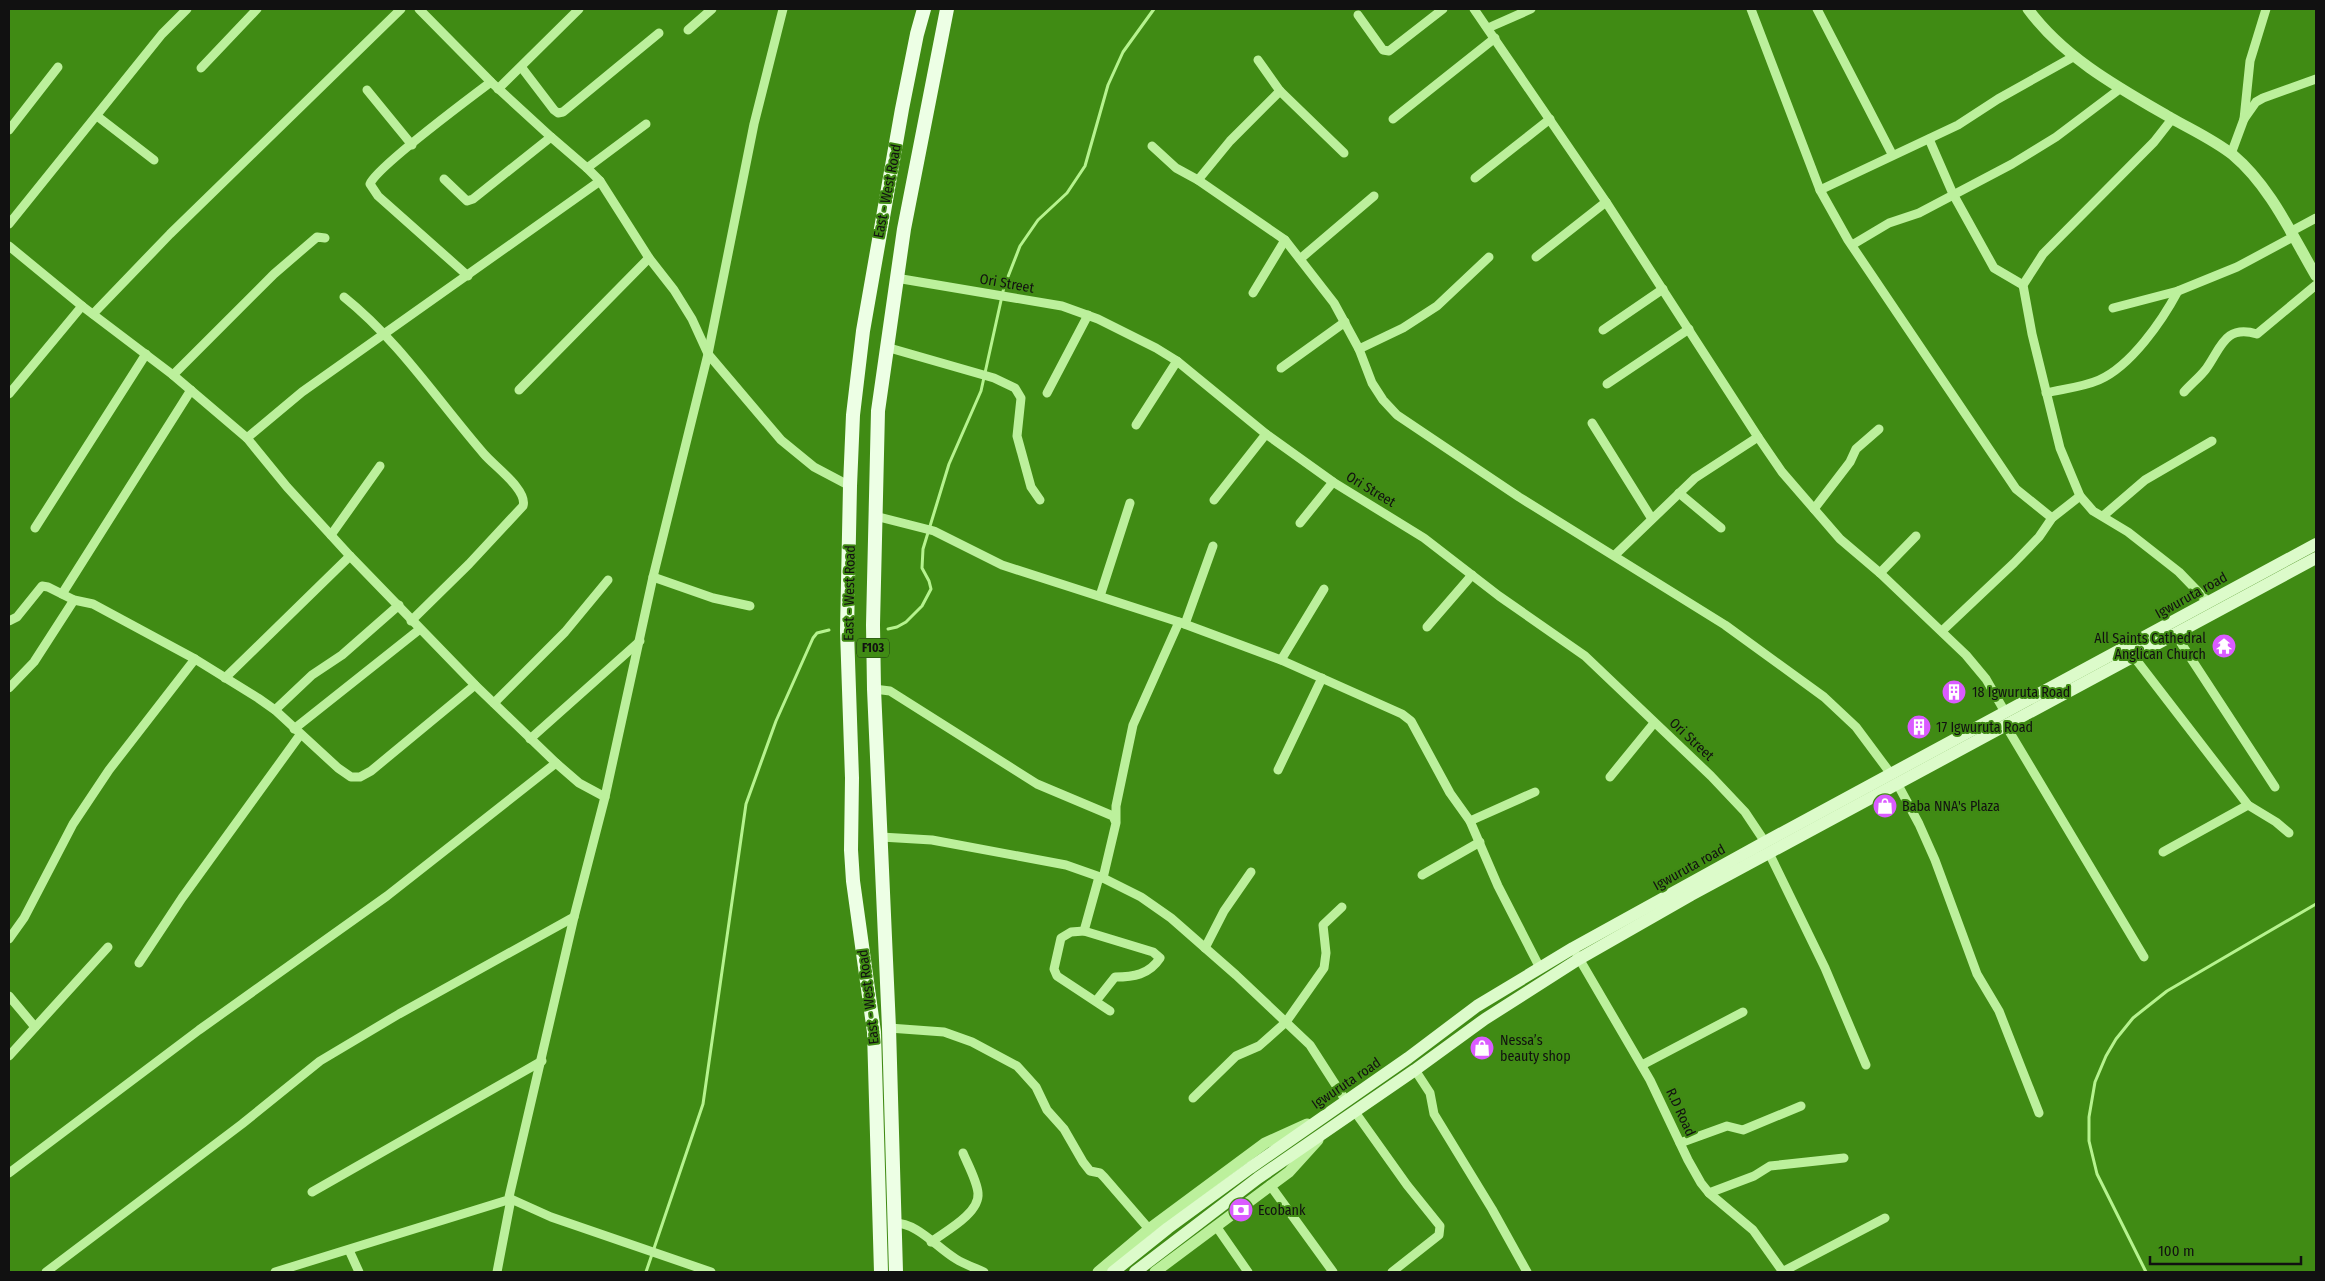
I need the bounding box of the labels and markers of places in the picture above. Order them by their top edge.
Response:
place label: All Saints Cathedral Anglican Church [2094,630,2206,663]
temple icon: All Saints Cathedral Anglican Church [2211,633,2237,659]
building icon: 18 Igwuruta Road [1941,679,1967,705]
place label: 18 Igwuruta Road [1972,684,2070,701]
building icon: 17 Igwuruta Road [1906,714,1932,740]
place label: 17 Igwuruta Road [1936,719,2033,736]
shop icon: Baba NNA's Plaza [1872,793,1898,819]
place label: Baba NNA's Plaza [1902,798,2000,815]
place label: Nessa’s beauty shop [1500,1032,1571,1065]
shop icon: Nessa’s beauty shop [1469,1035,1495,1061]
bank icon: Ecobank [1228,1197,1254,1223]
place label: Ecobank [1258,1202,1306,1219]

